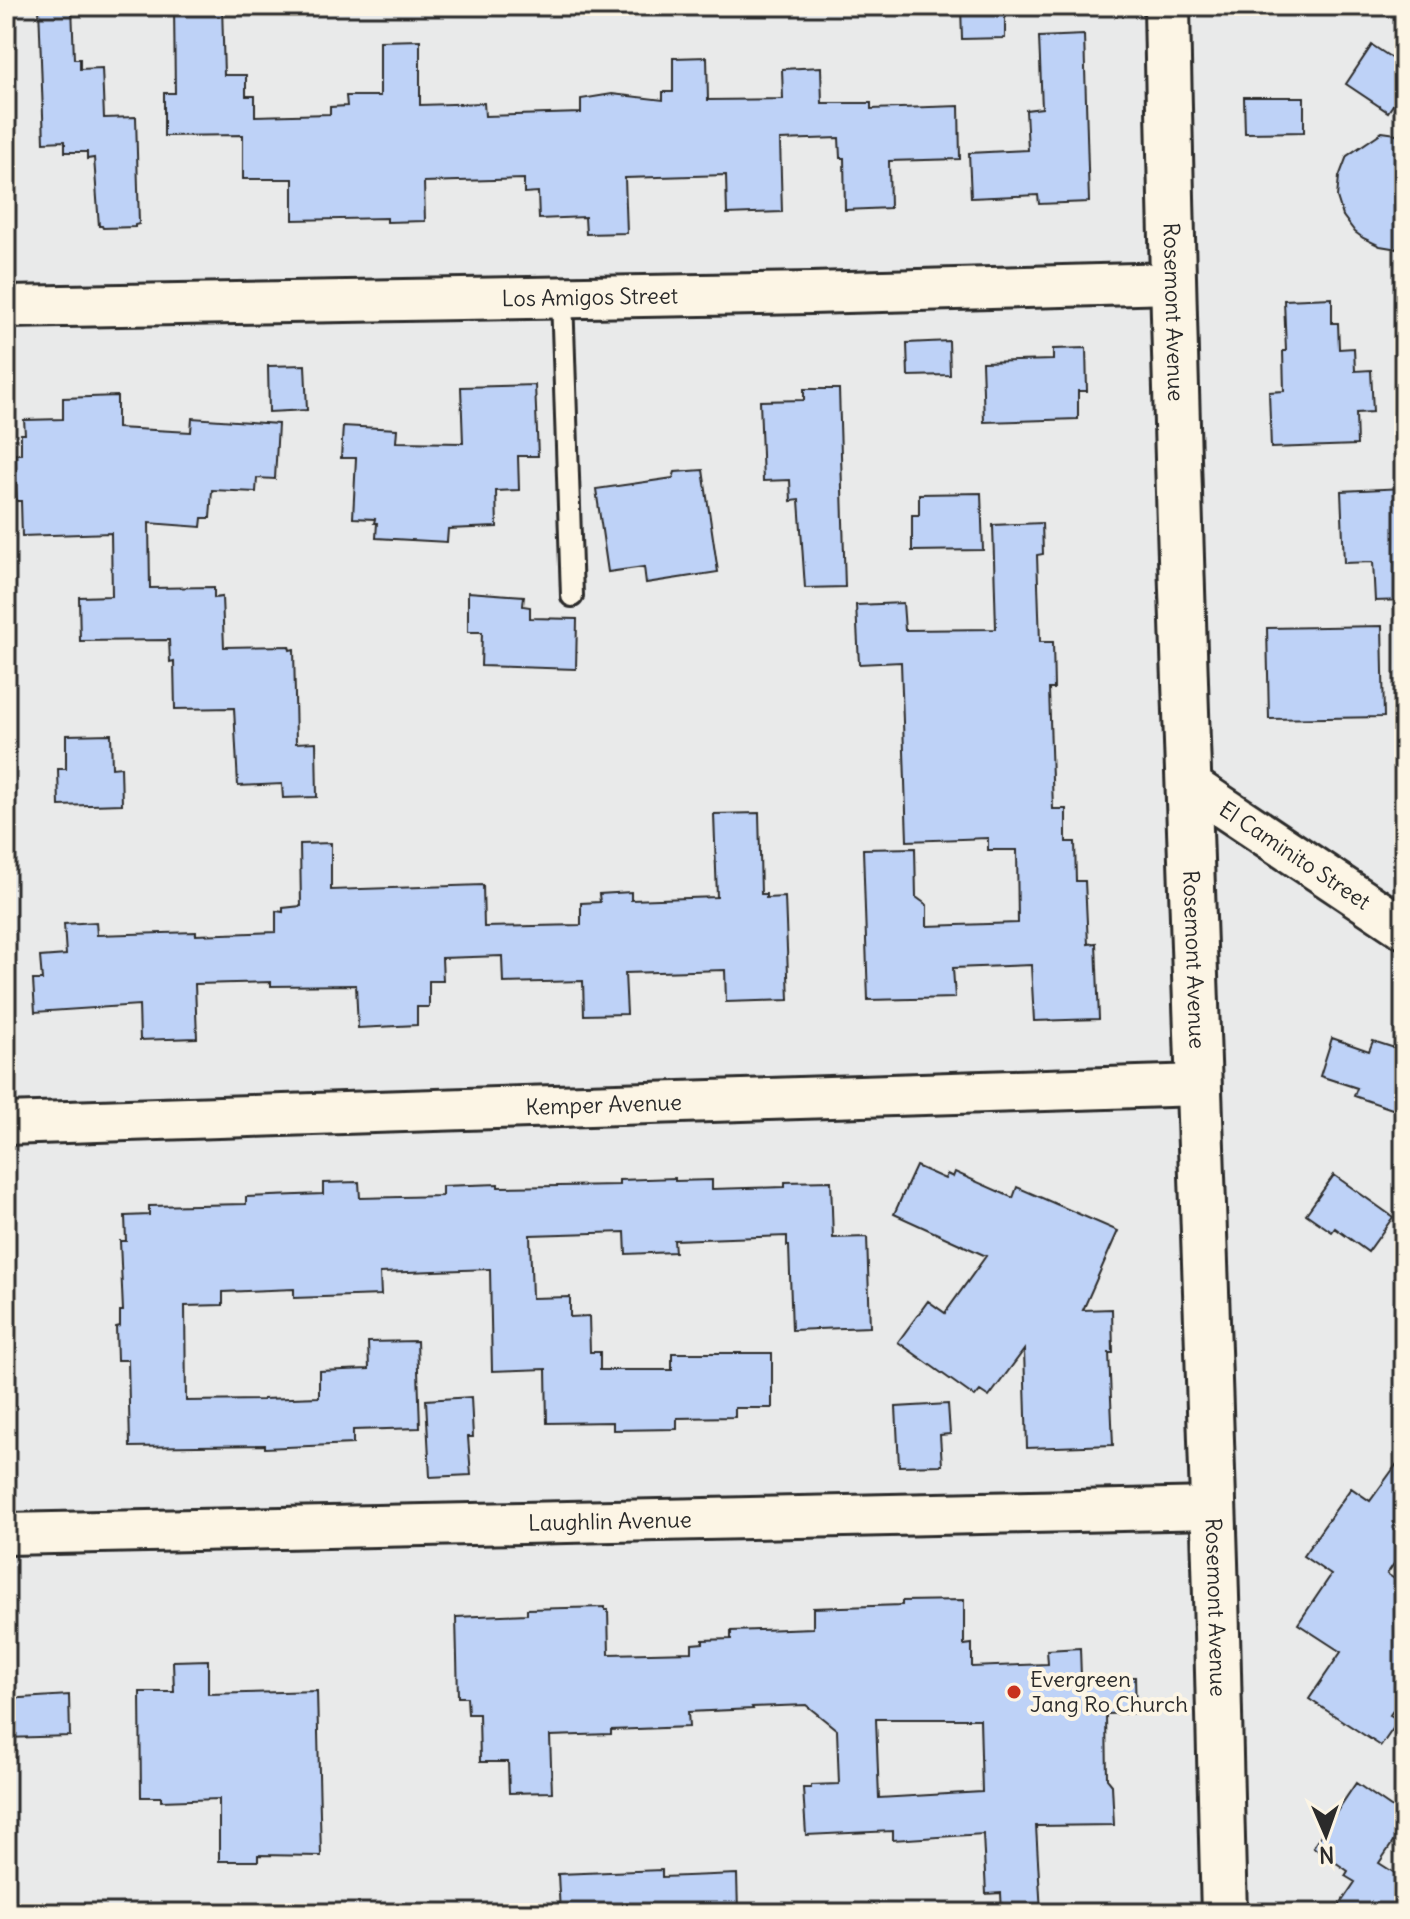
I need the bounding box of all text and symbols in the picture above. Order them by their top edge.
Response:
street label: Rosemont Avenue [1158,222,1190,402]
street label: Los Amigos Street [501,281,678,312]
street label: El Caminito Street [1214,795,1376,916]
street label: Rosemont Avenue [1177,870,1212,1049]
street label: Kemper Avenue [525,1088,682,1121]
street label: Laughlin Avenue [528,1505,692,1537]
street label: Rosemont Avenue [1200,1517,1233,1697]
place label: Evergreen Jang Ro Church [1030,1665,1188,1718]
marker: Evergreen Jang Ro Church [1005,1683,1023,1701]
north arrow [1286,1795,1366,1875]
text: N [1319,1841,1335,1869]

